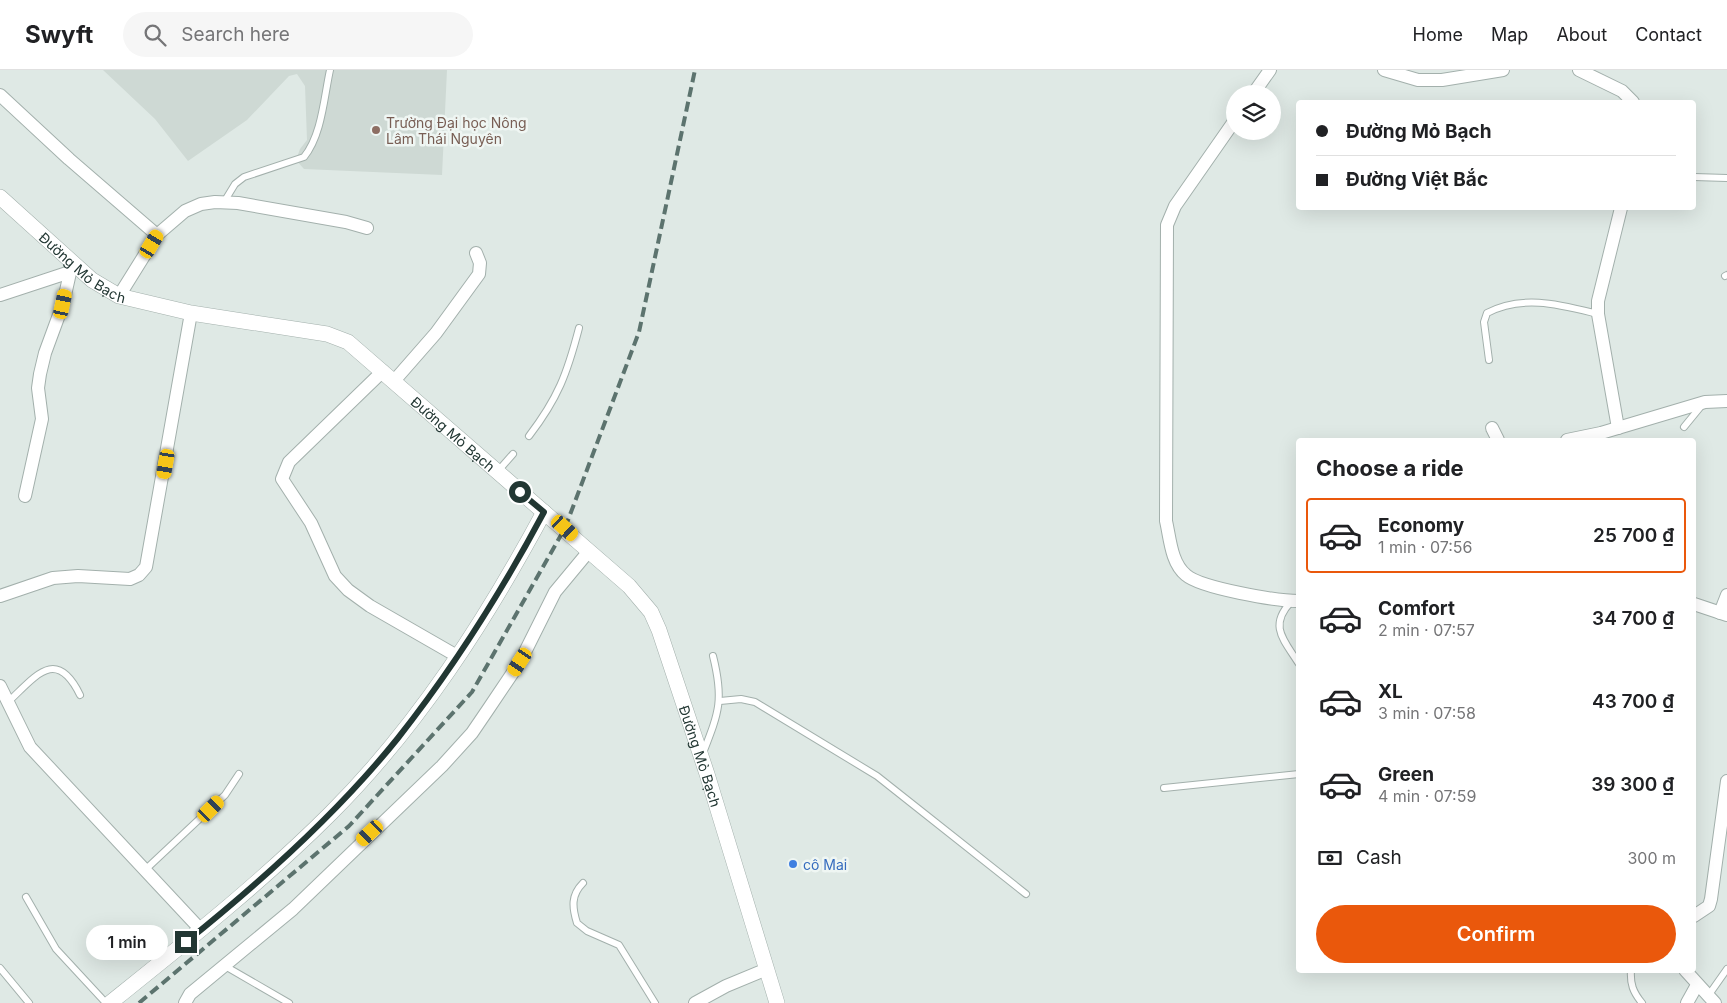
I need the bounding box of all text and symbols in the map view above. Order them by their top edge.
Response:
search box [123,12,473,57]
text: Swyft [25,20,93,49]
icon: search [141,21,169,49]
text: Search here [181,23,290,46]
text: Home [1413,24,1463,45]
text: Map [1491,24,1528,45]
text: About [1556,24,1607,45]
text: Contact [1635,24,1702,45]
map controls [1226,85,1281,140]
button: layers [1226,85,1281,140]
place label: Trường Đại học Nông Lâm Thái Nguyên [386,114,527,147]
text: Đường Mỏ Bạch [1346,120,1492,143]
marker: Trường Đại học Nông Lâm Thái Nguyên [370,124,382,136]
text: Đường Việt Bắc [1346,168,1488,191]
car [137,227,166,261]
street label: Đường Mỏ Bạch [36,228,127,306]
car [52,288,73,320]
street label: Đường Mỏ Bạch [408,392,499,475]
car [156,448,175,480]
text: Choose a ride [1316,455,1464,481]
route start [509,481,531,503]
car [548,512,581,544]
icon: car [1318,513,1363,558]
text: Economy [1378,514,1464,537]
text: 25 700 ₫ [1593,524,1674,547]
text: 1 min · 07:56 [1378,537,1473,557]
icon: car [1318,596,1363,641]
text: Comfort [1378,597,1455,620]
text: 34 700 ₫ [1592,607,1674,630]
text: 2 min · 07:57 [1378,620,1475,640]
car [505,645,534,679]
icon: car [1318,679,1363,724]
text: XL [1378,680,1403,703]
text: 43 700 ₫ [1592,690,1674,713]
street label: Đường Mỏ Bạch [676,703,725,809]
text: 3 min · 07:58 [1378,703,1476,723]
icon: car [1318,762,1363,807]
text: Green [1378,763,1434,786]
text: 39 300 ₫ [1591,773,1674,796]
text: 4 min · 07:59 [1378,786,1476,806]
car [195,793,226,825]
car [353,817,386,849]
icon: cash [1316,844,1344,872]
text: Cash [1356,846,1402,869]
text: 300 m [1627,848,1676,868]
place label: cô Mai [803,856,847,873]
marker: cô Mai [787,858,799,870]
button: Confirm [1316,905,1676,963]
callout: 1 min [86,924,168,960]
route end [175,931,197,953]
text: 1 min [107,932,147,952]

